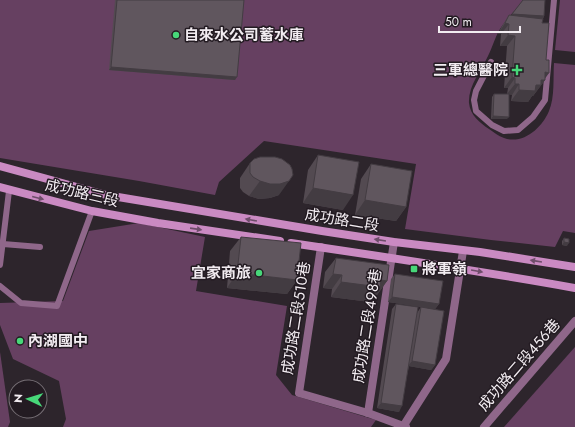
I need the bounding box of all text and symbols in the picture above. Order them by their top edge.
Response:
scale bar [439,8,520,34]
text: 50 m [445,13,472,31]
place label: 自來水公司蓄水庫 [184,24,304,46]
marker: 自來水公司蓄水庫 [171,30,181,40]
place label: 三軍總醫院 [433,59,508,81]
marker: 三軍總醫院 [511,64,523,76]
street label: 成功路三段 [43,174,121,212]
one-way arrow [31,195,44,201]
street label: 成功路二段 [303,203,381,237]
one-way arrow [245,217,258,223]
one-way arrow [190,226,202,232]
one-way arrow [374,237,386,243]
place label: 將軍嶺 [422,258,467,280]
one-way arrow [530,258,543,264]
street label: 成功路二段510巷 [276,260,316,376]
place label: 宜家商旅 [191,262,251,284]
marker: 將軍嶺 [409,264,419,274]
street label: 成功路二段498巷 [347,267,387,385]
marker: 宜家商旅 [254,268,264,278]
one-way arrow [471,268,483,274]
street label: 成功路二段456巷 [473,314,565,416]
place label: 內湖國中 [28,330,88,352]
marker: 內湖國中 [15,336,25,346]
north arrow [8,379,48,419]
text: N [10,393,26,403]

